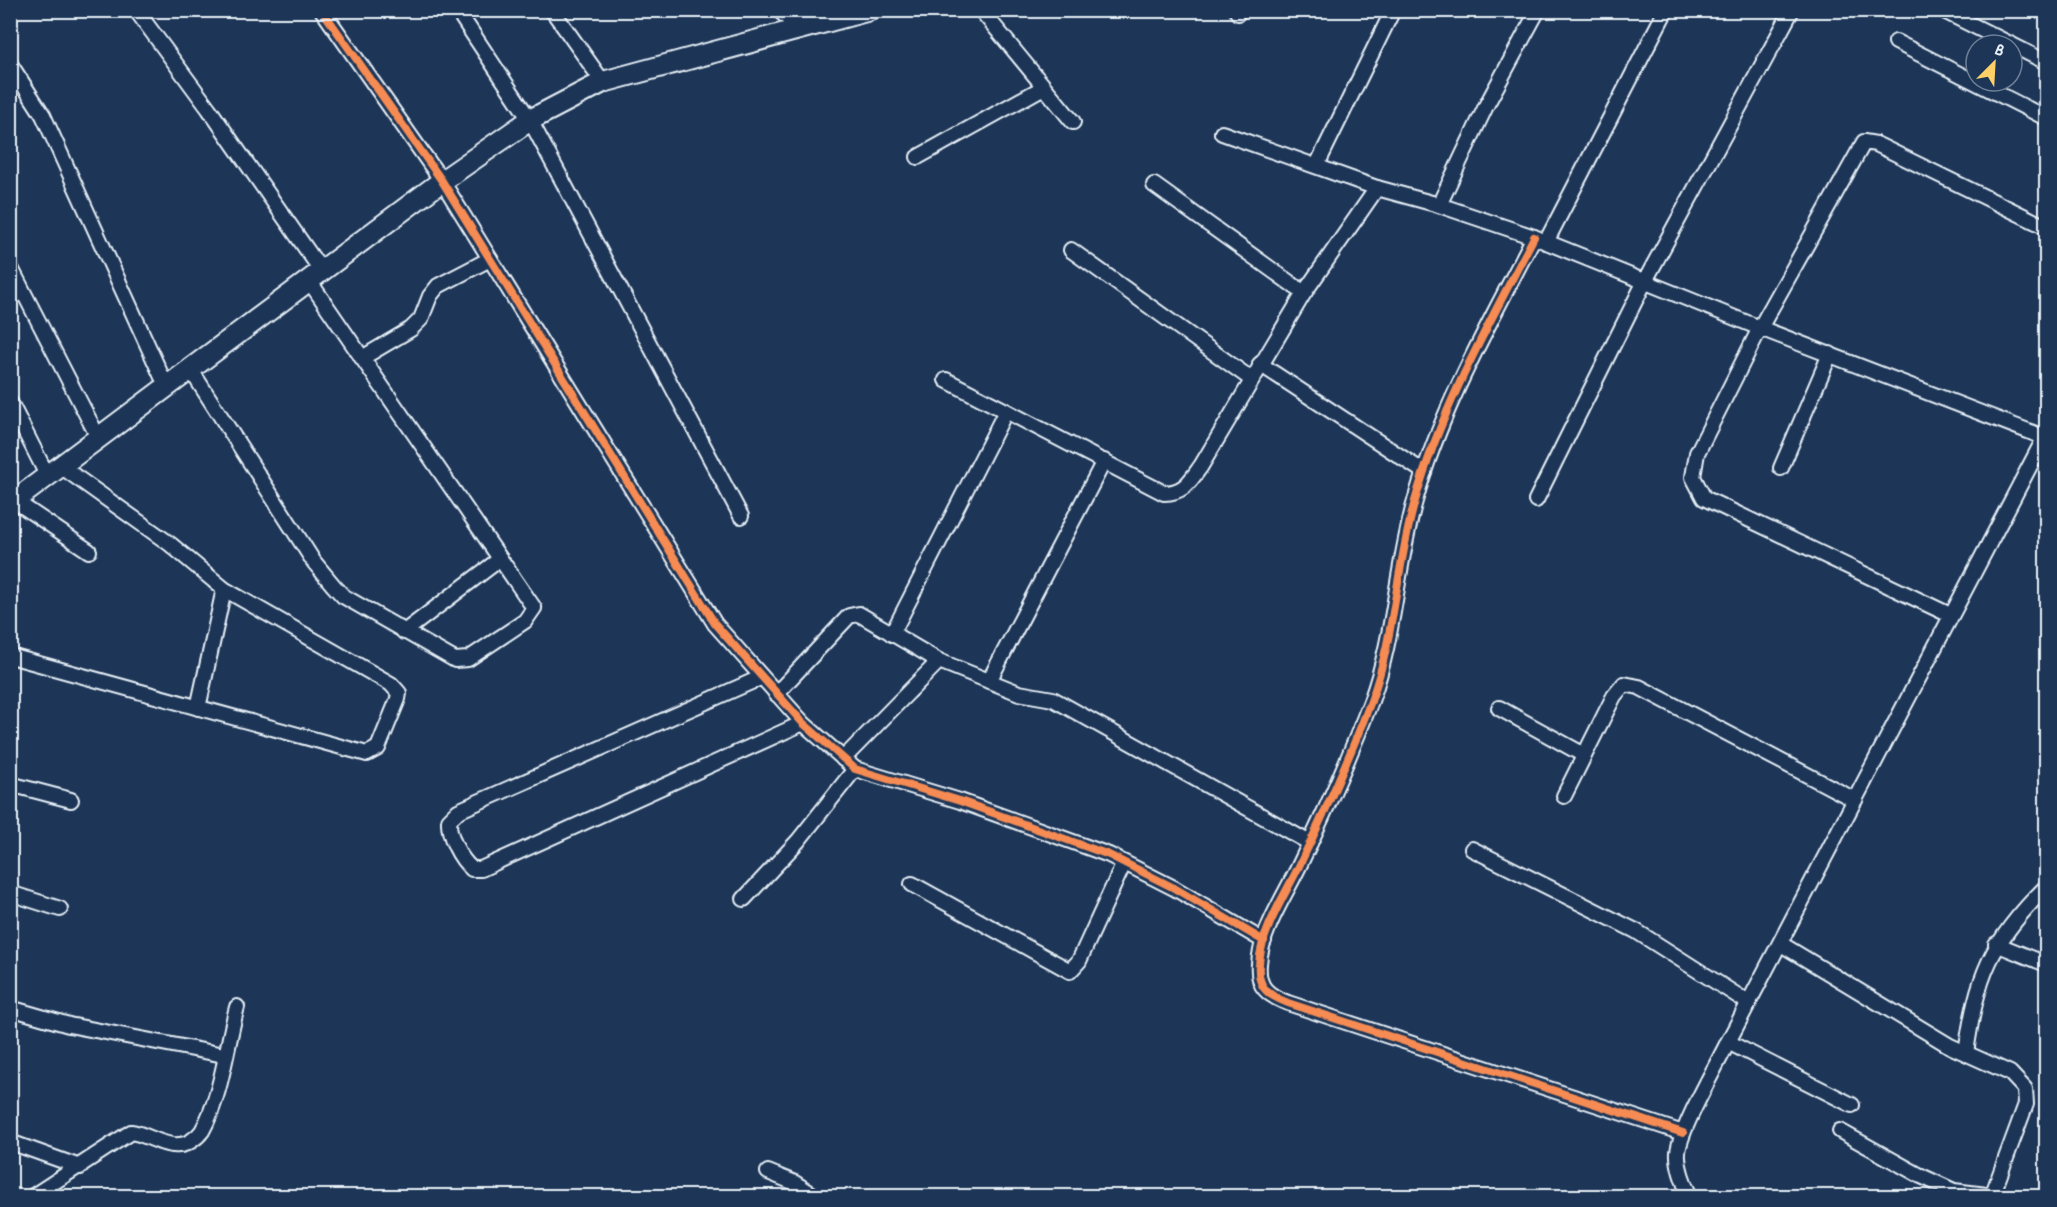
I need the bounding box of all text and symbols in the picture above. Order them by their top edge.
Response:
north arrow [1964,33,2024,93]
text: B [1992,38,2008,61]

